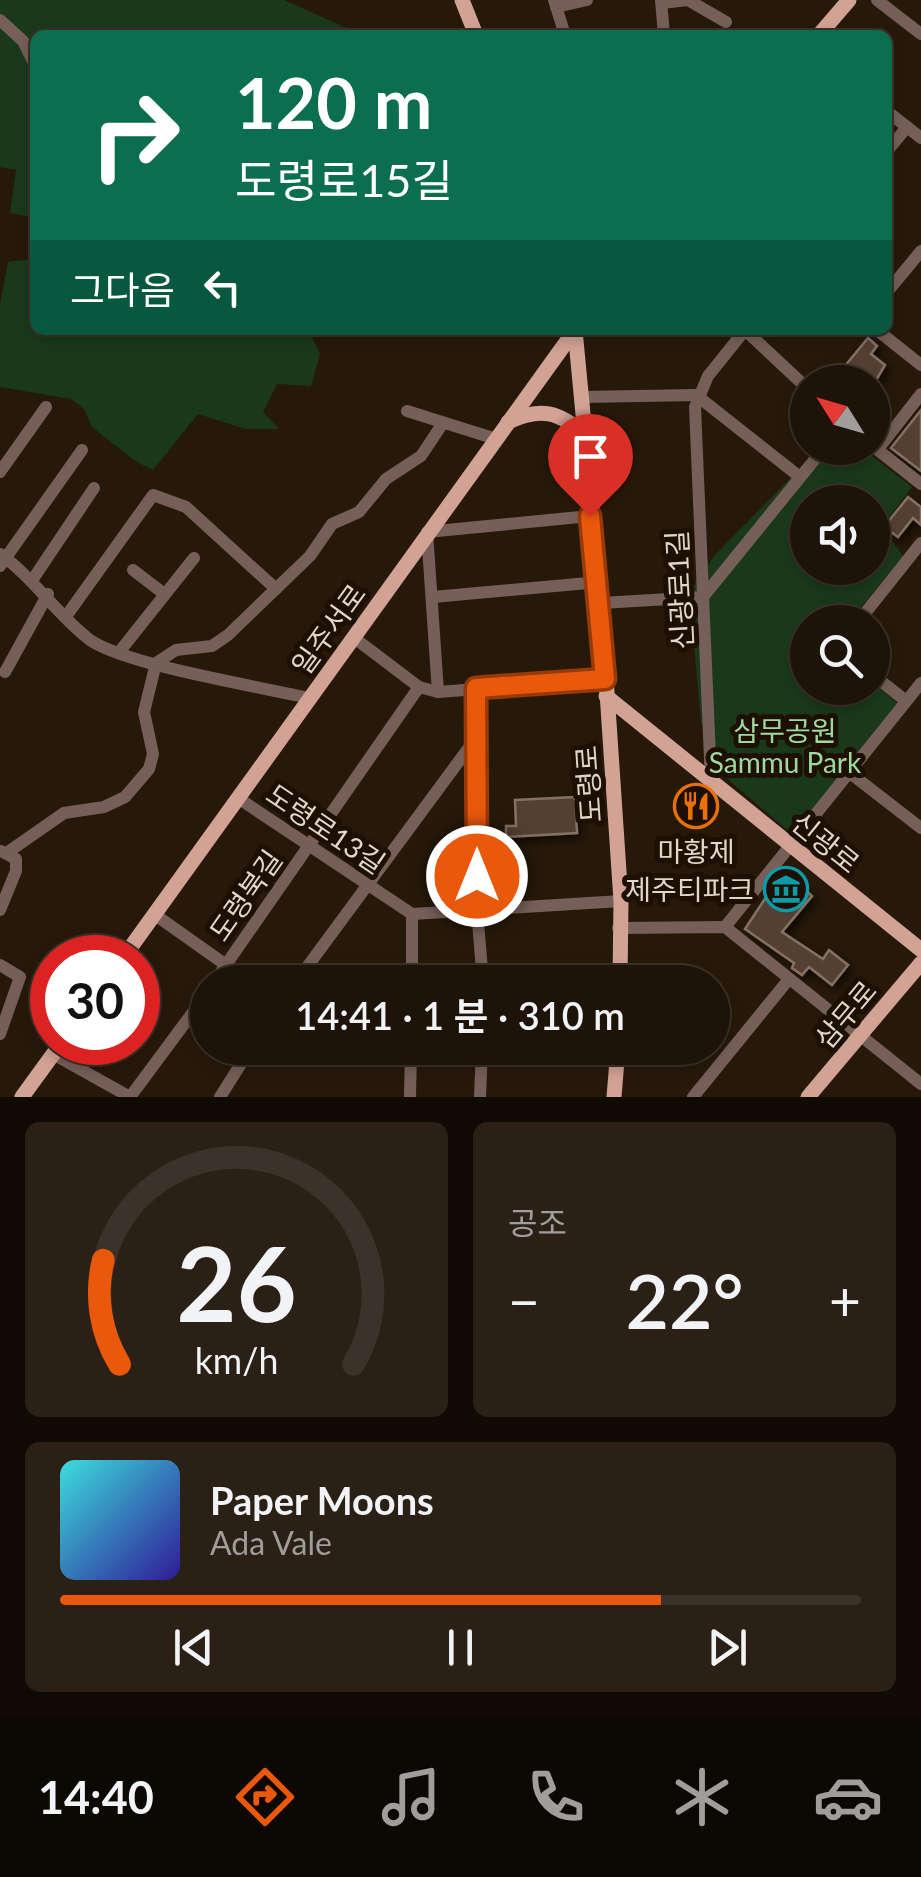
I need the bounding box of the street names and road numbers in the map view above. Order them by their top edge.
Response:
street label: 신광로1길 [659,530,699,650]
street label: 일주서로 [284,577,372,681]
street label: 도령로 [568,744,608,824]
street label: 도령로13길 [260,776,392,880]
street label: 신광로 [785,804,867,880]
street label: 도령북길 [202,843,288,947]
street label: 삼무로 [807,973,883,1055]

